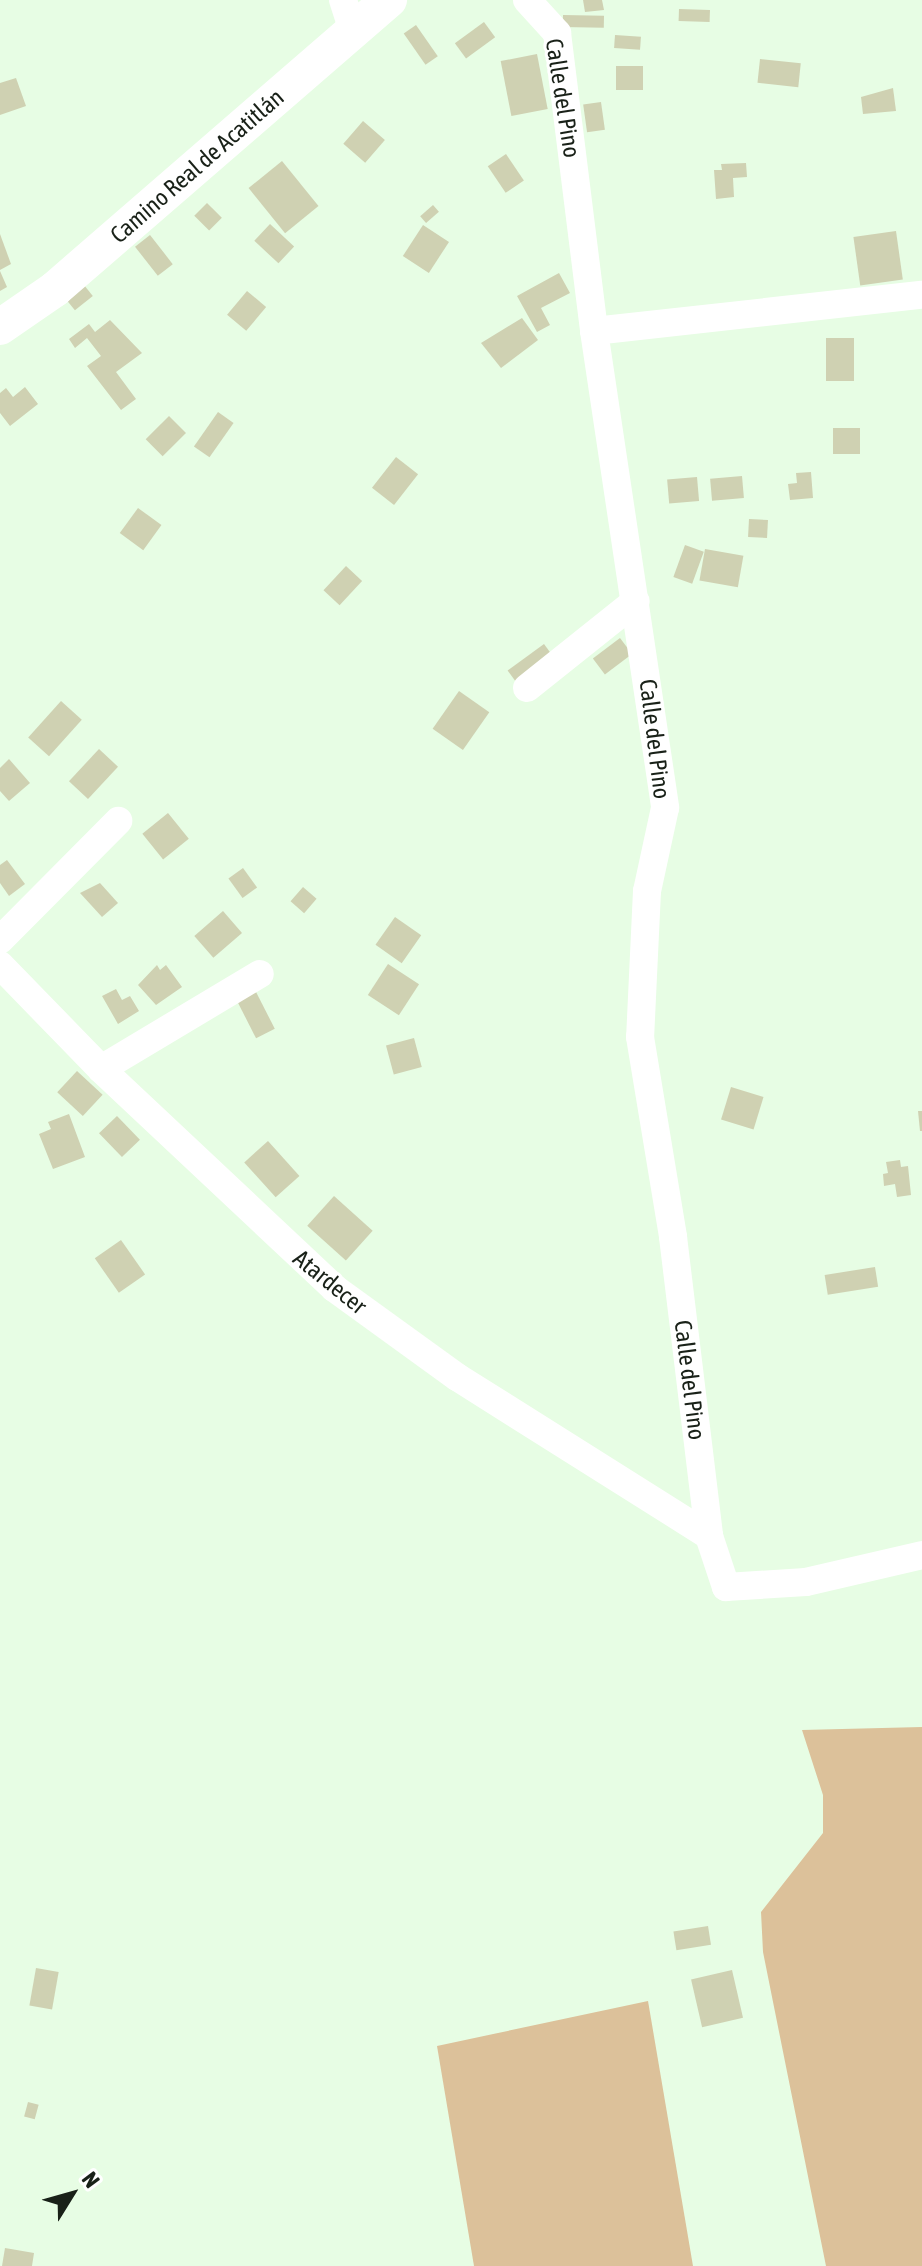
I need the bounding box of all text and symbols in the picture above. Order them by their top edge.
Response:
street label: Calle del Pino [539,36,587,160]
street label: Camino Real de Acatitlán [104,83,290,249]
street label: Calle del Pino [633,678,677,800]
street label: Atardecer [288,1244,372,1320]
street label: Calle del Pino [668,1319,712,1441]
north arrow [32,2154,112,2234]
text: N [77,2167,105,2193]

